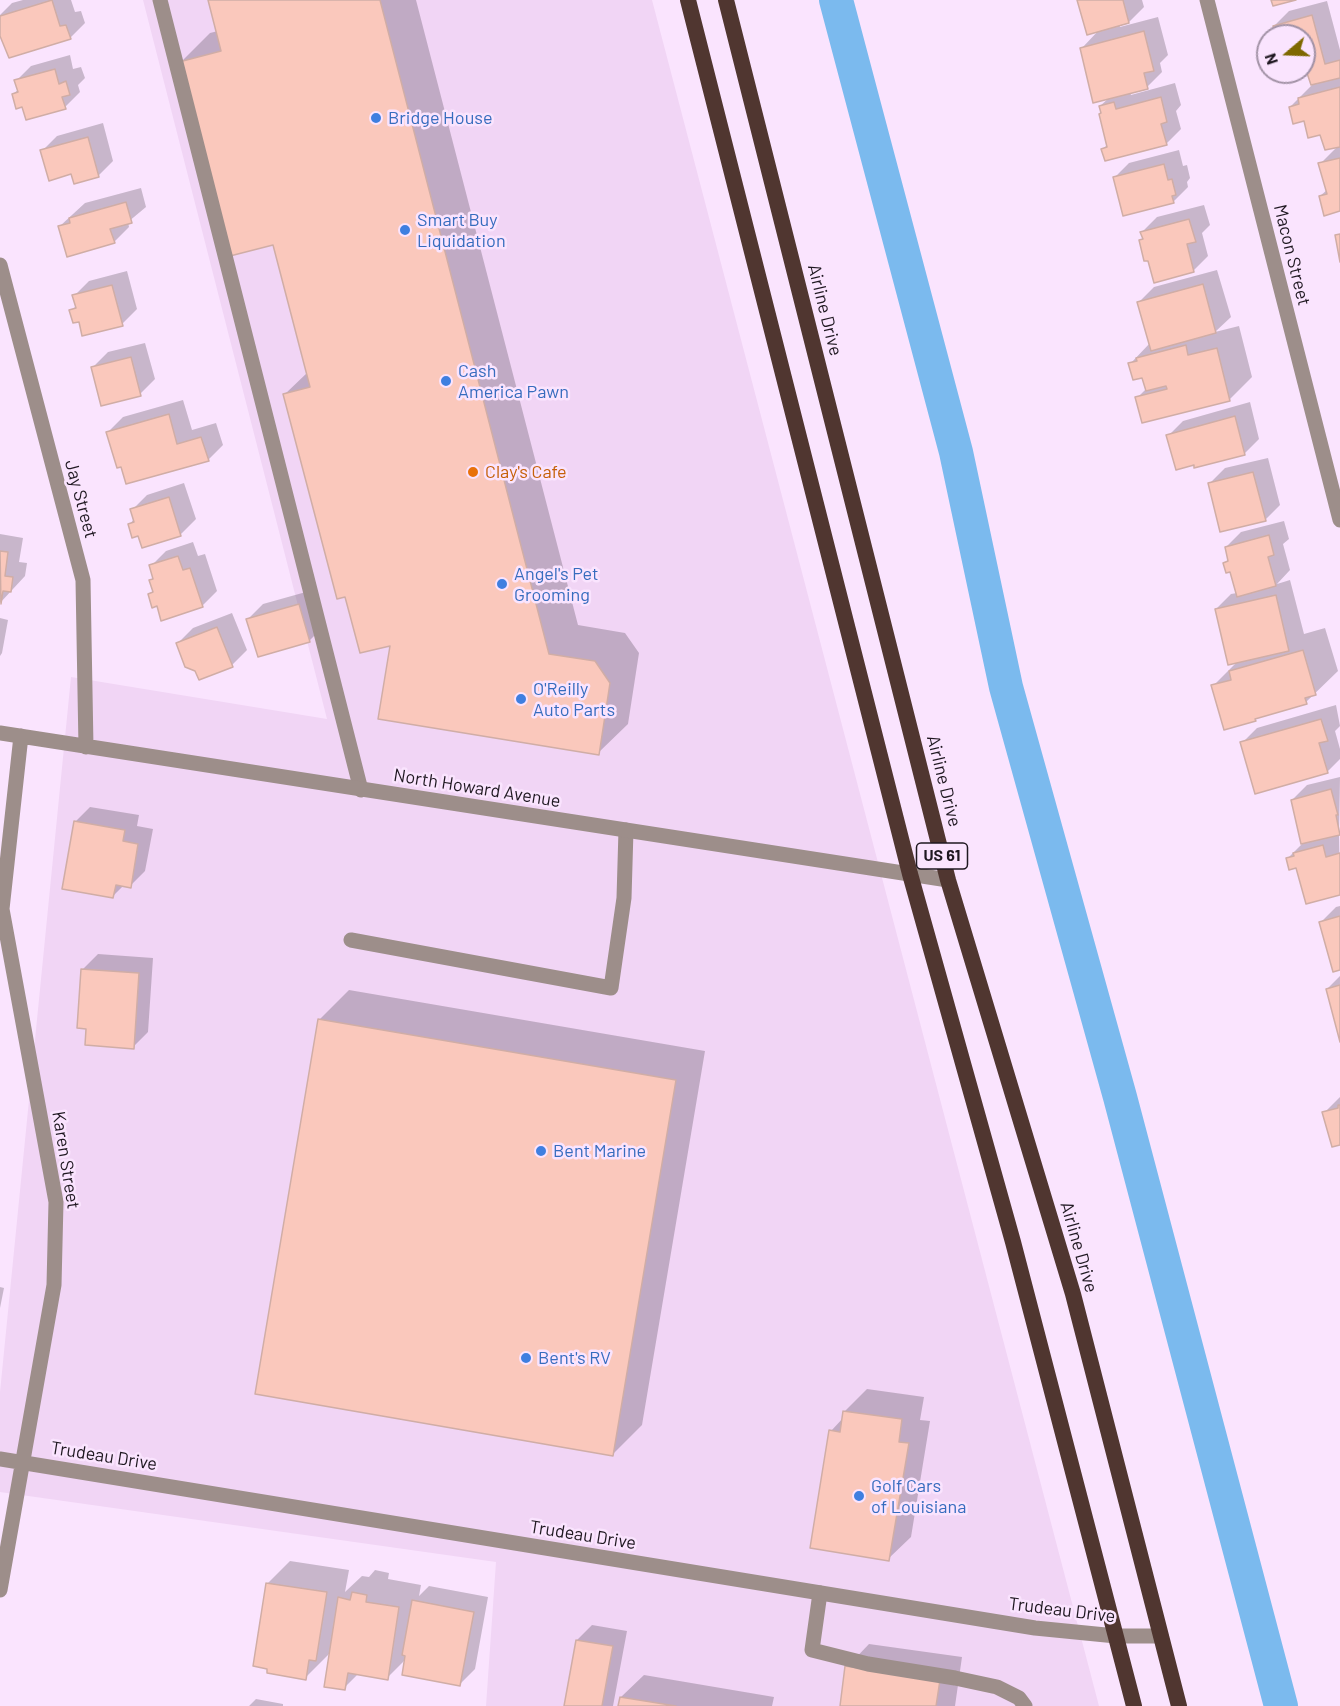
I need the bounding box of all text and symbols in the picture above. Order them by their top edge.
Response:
north arrow [1256,24,1316,84]
text: N [1260,51,1281,68]
place label: Bridge House [388,107,493,129]
marker: Bridge House [369,111,383,125]
street label: Macon Street [1269,202,1315,308]
place label: Smart Buy Liquidation [417,209,506,252]
marker: Smart Buy Liquidation [398,223,412,237]
street label: Airline Drive [803,262,847,358]
place label: Cash America Pawn [458,360,569,403]
marker: Cash America Pawn [439,374,453,388]
street label: Jay Street [60,457,102,541]
place label: Clay's Cafe [485,461,567,483]
marker: Clay's Cafe [466,465,480,479]
place label: Angel's Pet Grooming [514,563,598,606]
marker: Angel's Pet Grooming [495,577,509,591]
place label: O'Reilly Auto Parts [533,678,615,720]
marker: O'Reilly Auto Parts [514,692,528,706]
street label: Airline Drive [922,733,966,829]
street label: North Howard Avenue [392,764,562,812]
road number: US 61 [916,843,968,869]
street label: Karen Street [48,1110,84,1210]
place label: Bent Marine [553,1140,646,1162]
marker: Bent Marine [534,1144,548,1158]
street label: Airline Drive [1056,1199,1102,1295]
place label: Bent's RV [538,1347,611,1369]
marker: Bent's RV [519,1351,533,1365]
street label: Trudeau Drive [49,1437,159,1475]
place label: Golf Cars of Louisiana [871,1475,966,1518]
marker: Golf Cars of Louisiana [852,1489,866,1503]
street label: Trudeau Drive [528,1516,638,1554]
street label: Trudeau Drive [1007,1593,1117,1627]

